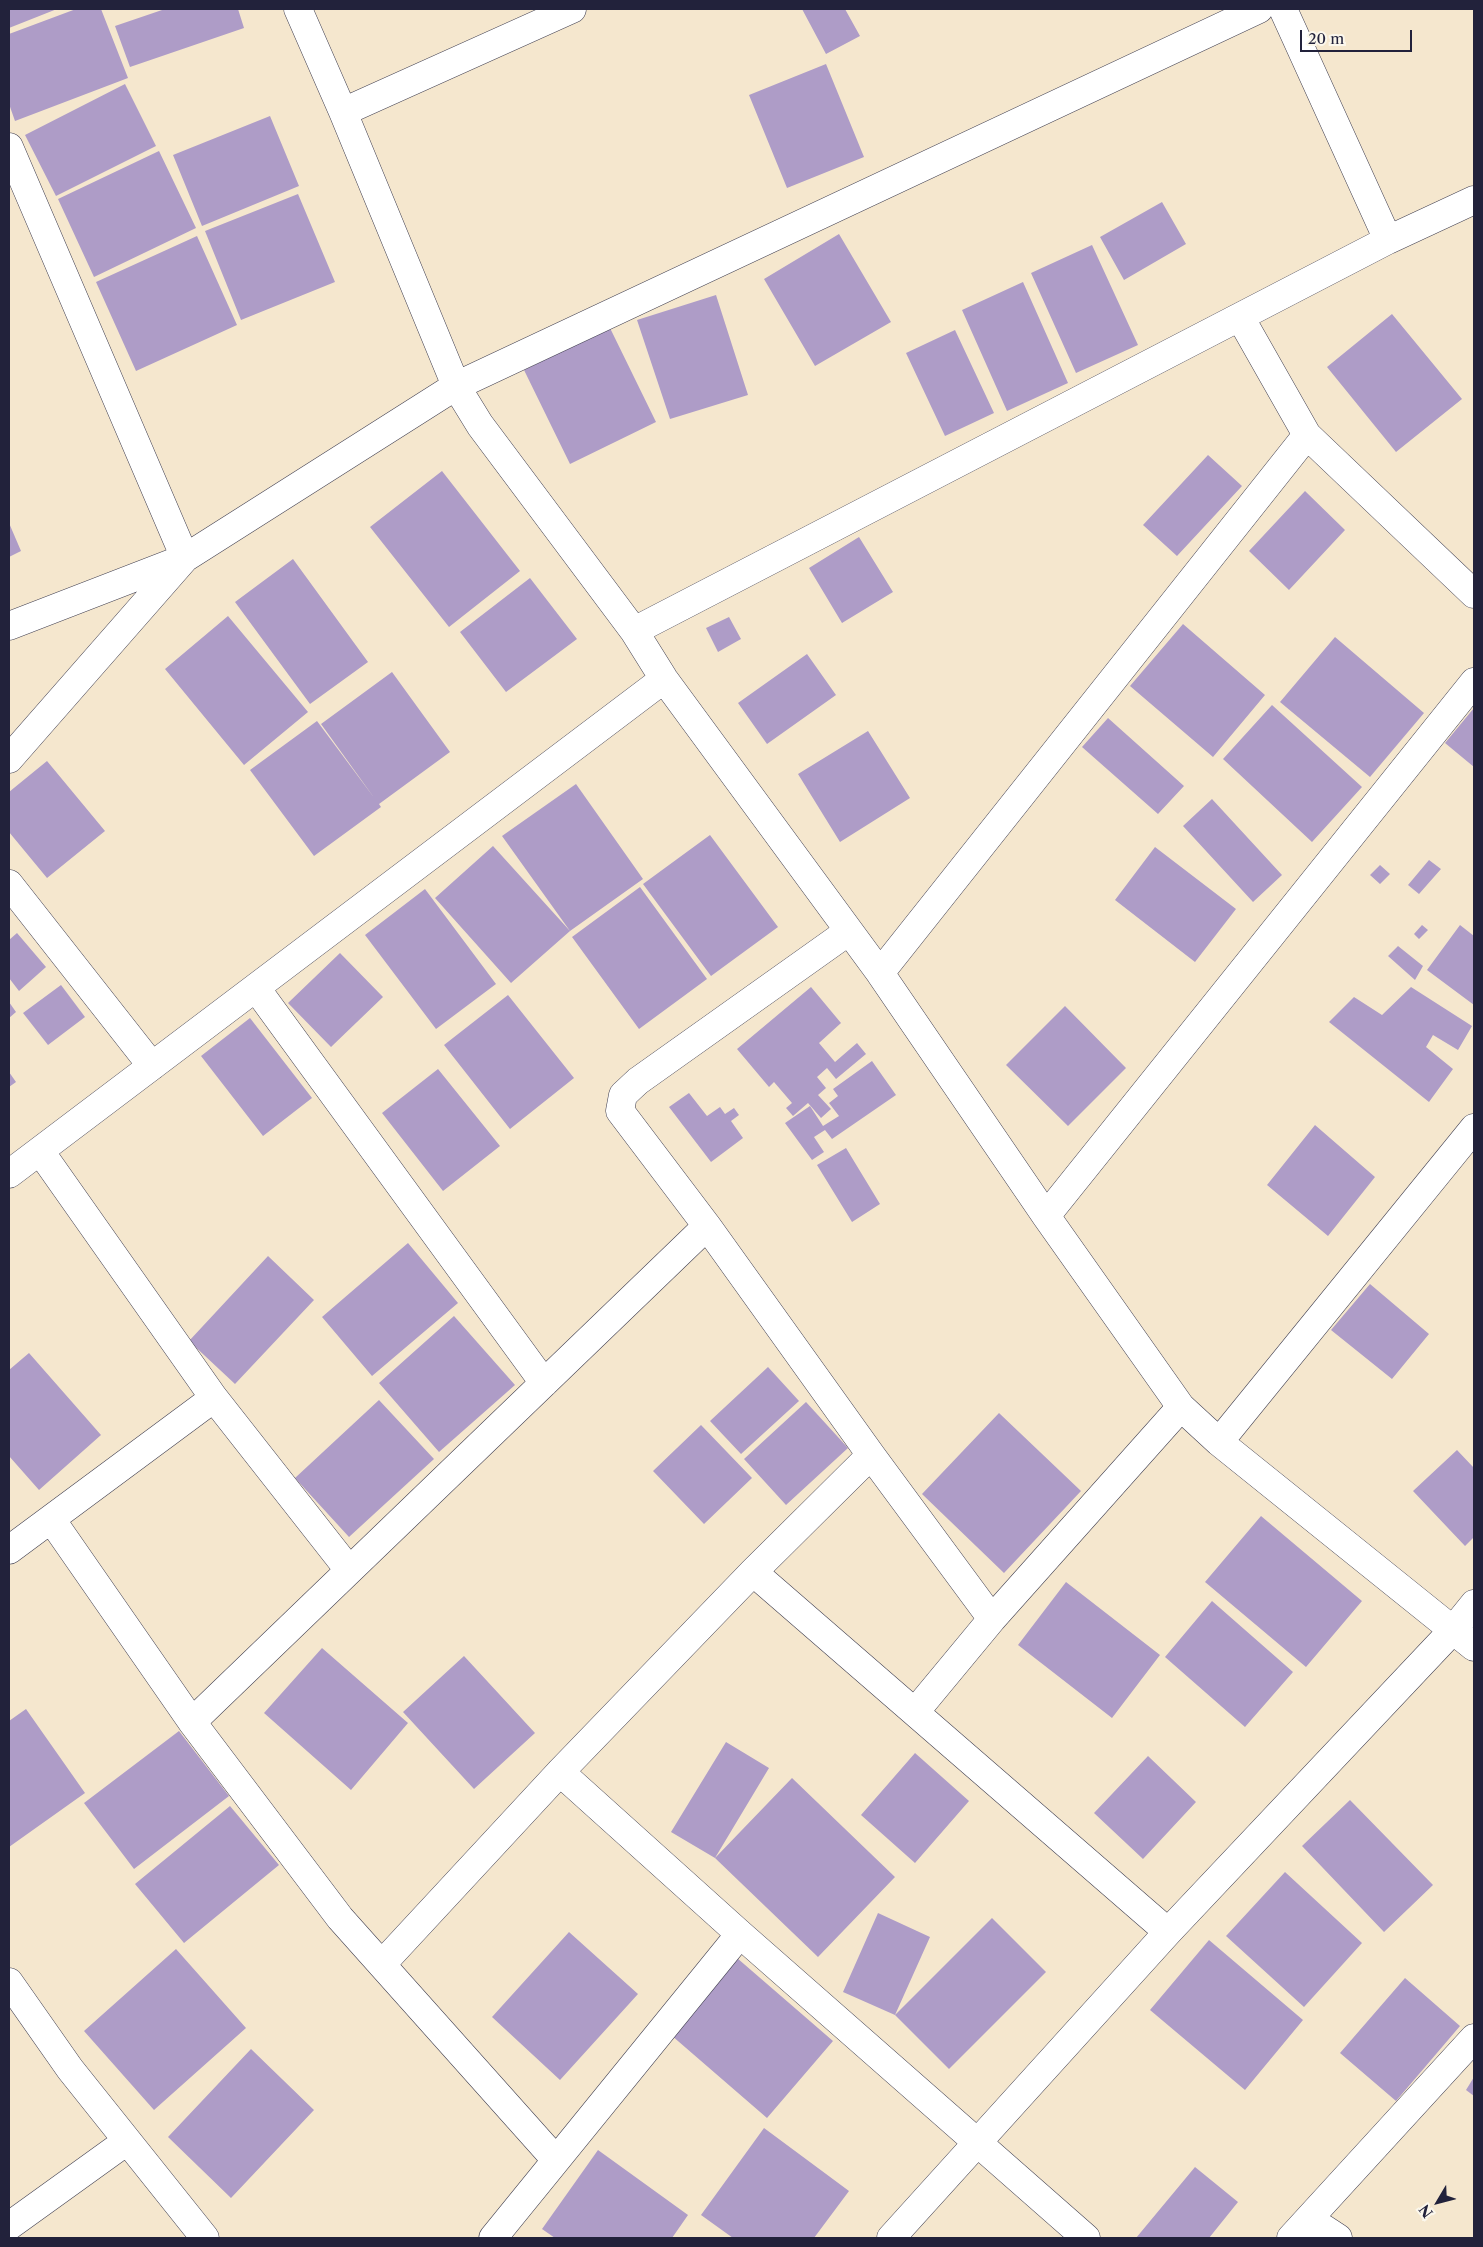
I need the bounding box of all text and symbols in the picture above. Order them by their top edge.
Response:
scale bar [1303,20,1416,52]
text: 20 m [1308,29,1344,48]
north arrow [1413,2177,1463,2227]
text: N [1415,2201,1437,2221]

